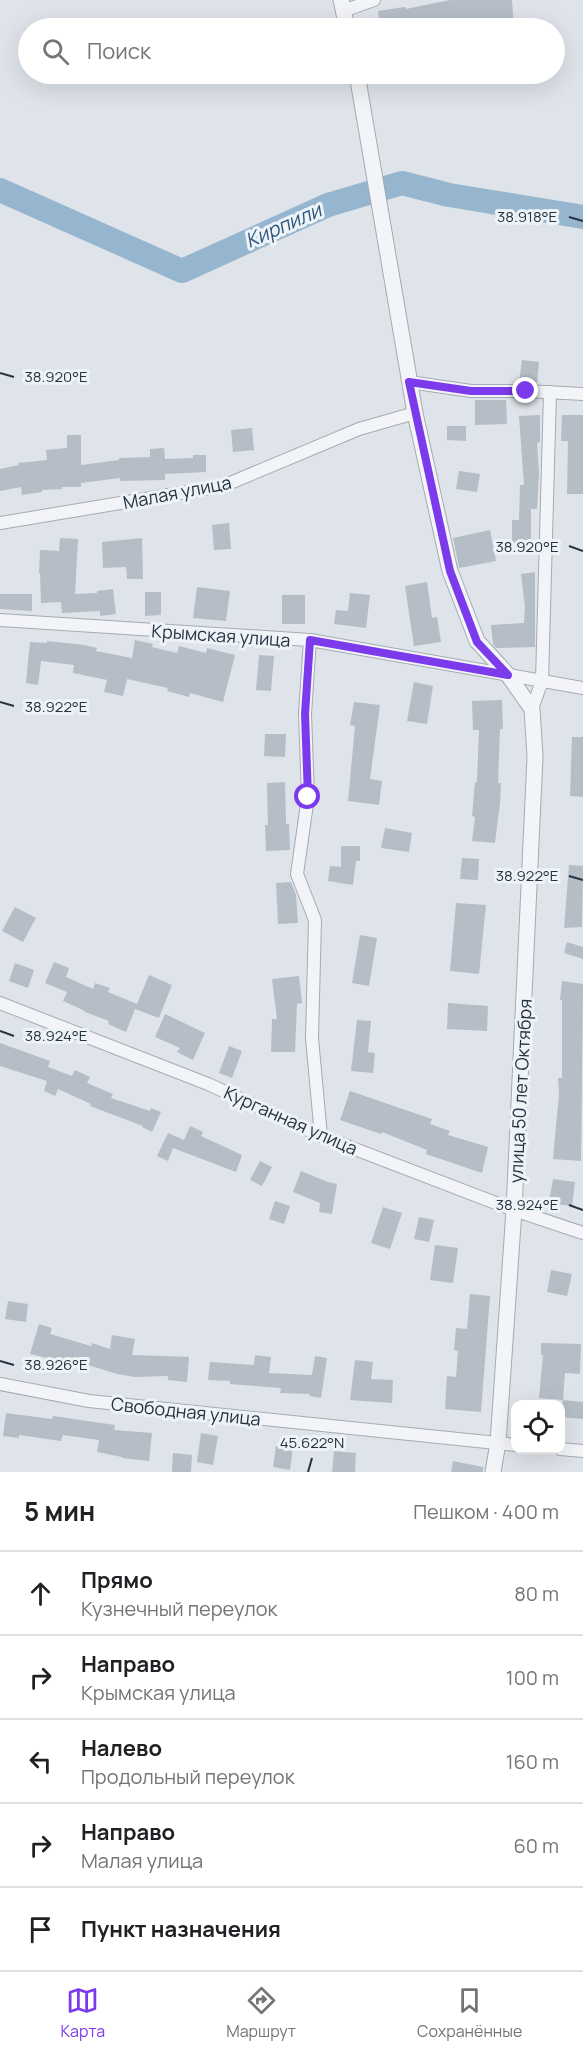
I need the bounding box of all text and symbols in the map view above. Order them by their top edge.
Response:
search box [18,18,565,84]
icon: search [39,35,72,68]
text: Поиск [87,36,151,66]
water label: Кирпили [241,196,327,254]
text: 38.918°E [497,206,557,227]
text: 38.920°E [24,366,88,387]
route end [512,377,538,403]
street label: Малая улица [121,470,233,514]
text: 38.920°E [495,536,559,557]
street label: Крымская улица [151,618,291,652]
text: 38.922°E [25,696,87,717]
route start [294,783,320,809]
text: 38.922°E [496,865,558,886]
street label: улица 50 лет Октября [503,998,537,1184]
text: 38.924°E [25,1025,87,1046]
street label: Курганная улица [220,1080,362,1160]
text: 38.924°E [496,1194,558,1215]
text: 38.926°E [24,1354,88,1375]
street label: Свободная улица [110,1391,262,1431]
map controls [511,1400,565,1454]
button: locate [511,1400,565,1454]
text: 45.622°N [280,1432,344,1453]
text: 5 мин [24,1493,95,1529]
text: Пешком · 400 m [413,1498,559,1525]
text: Прямо [81,1565,153,1595]
icon: ahead [24,1577,57,1610]
text: 80 m [514,1580,559,1607]
text: Кузнечный переулок [81,1595,277,1622]
text: Направо [81,1649,175,1679]
icon: right [24,1661,57,1694]
text: 100 m [506,1664,559,1691]
text: Крымская улица [81,1679,236,1706]
text: Налево [81,1733,162,1763]
icon: left [24,1745,57,1778]
text: 160 m [506,1748,559,1775]
text: Продольный переулок [81,1763,295,1790]
text: Направо [81,1817,175,1847]
icon: right [24,1829,57,1862]
text: 60 m [513,1832,559,1859]
text: Малая улица [81,1847,203,1874]
icon: arrive [24,1913,57,1946]
text: Пункт назначения [81,1914,281,1944]
tab: Карта [61,1984,105,2042]
tab: Маршрут [226,1984,296,2042]
tab: Сохранённые [417,1984,522,2042]

